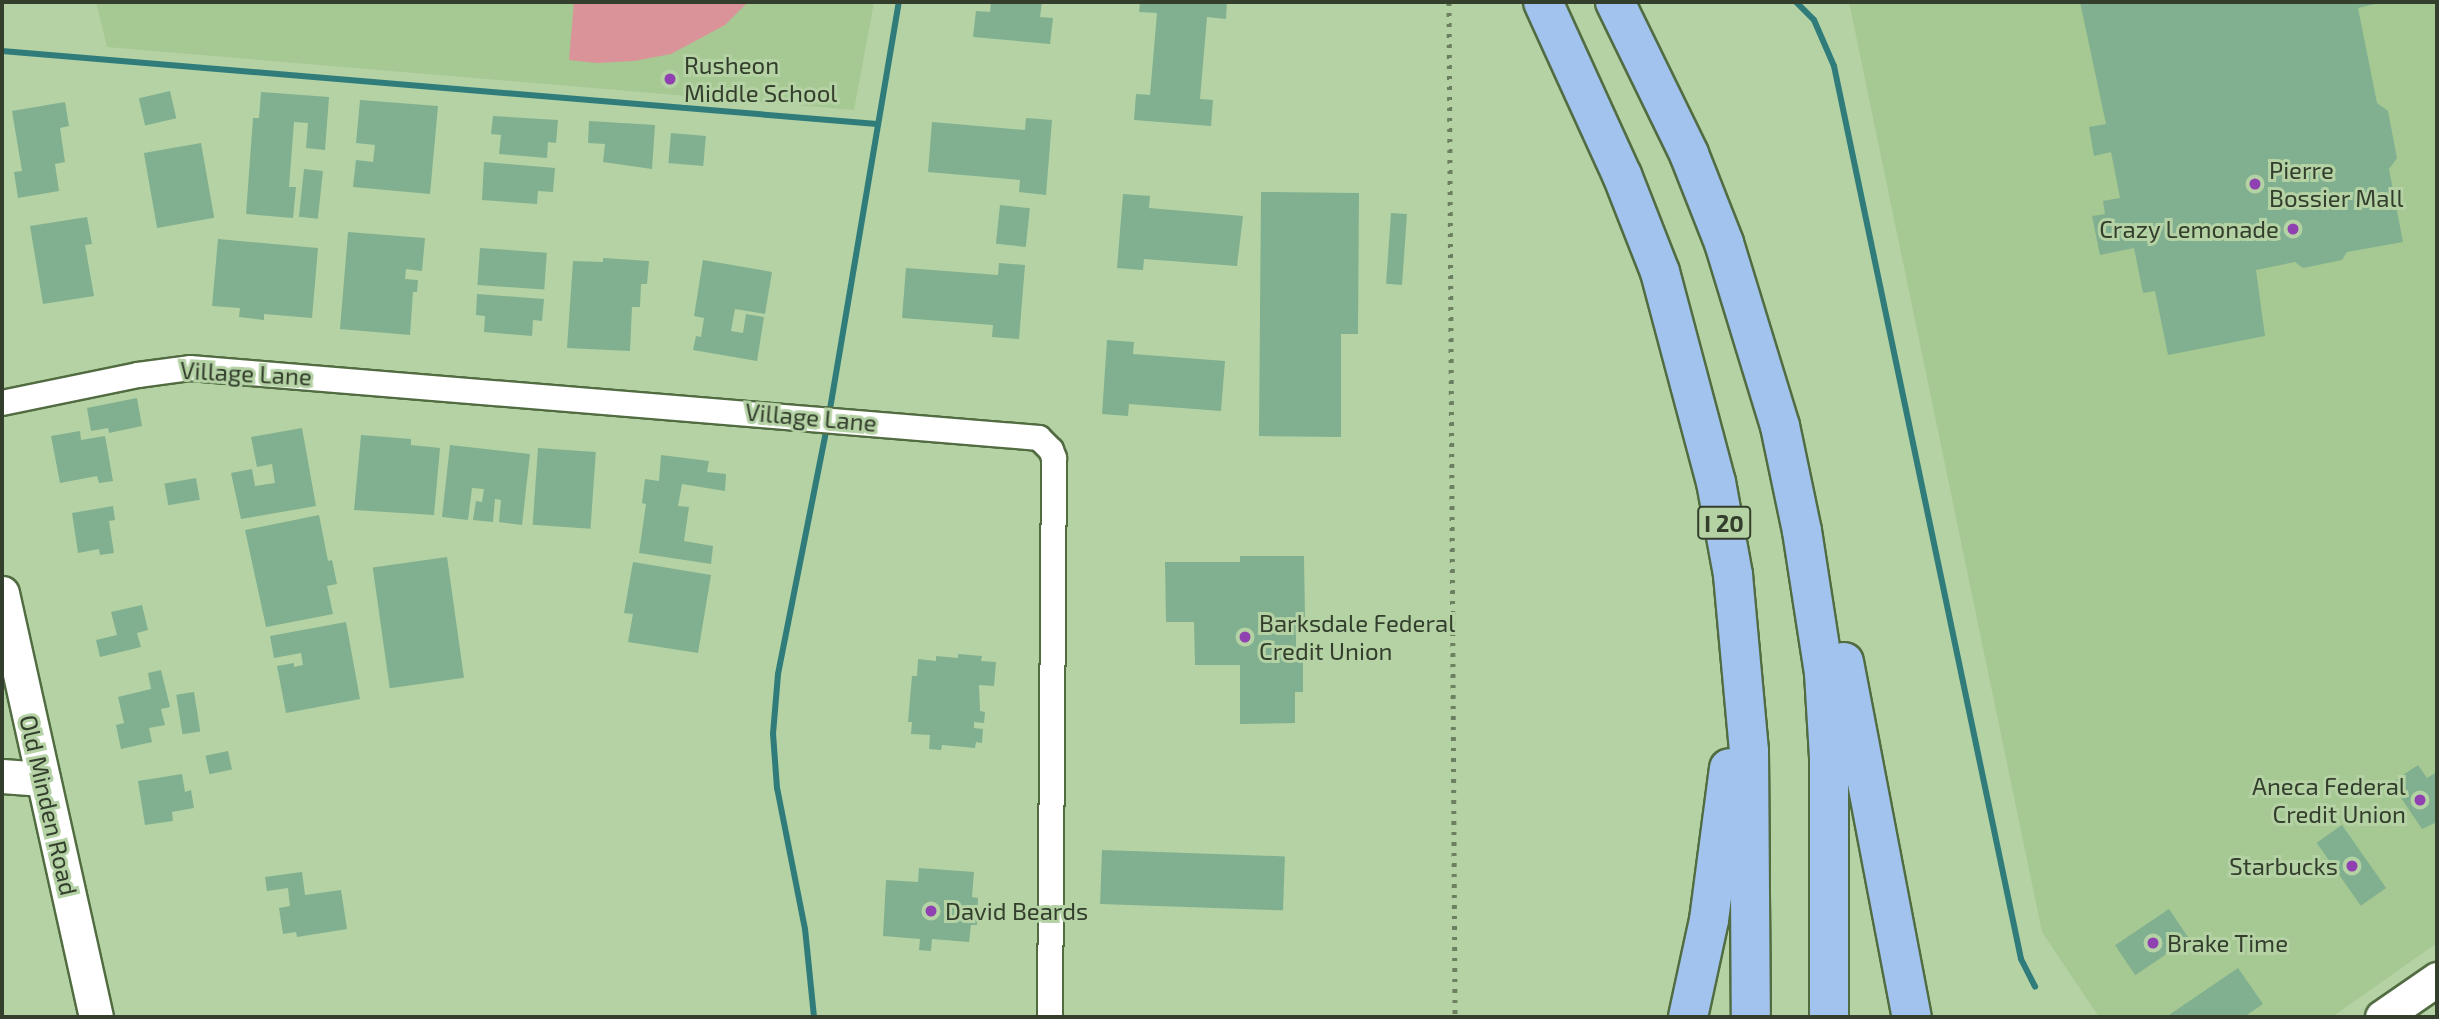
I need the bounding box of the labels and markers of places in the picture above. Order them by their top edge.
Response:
place label: Rusheon Middle School [684,51,837,107]
marker: Rusheon Middle School [662,71,678,87]
place label: Pierre Bossier Mall [2269,156,2404,212]
marker: Pierre Bossier Mall [2247,176,2263,192]
place label: Crazy Lemonade [2099,215,2279,243]
marker: Crazy Lemonade [2285,221,2301,237]
place label: Barksdale Federal Credit Union [1259,609,1455,665]
marker: Barksdale Federal Credit Union [1237,629,1253,645]
place label: Aneca Federal Credit Union [2252,772,2406,828]
marker: Aneca Federal Credit Union [2412,792,2428,808]
place label: Starbucks [2229,852,2338,880]
marker: Starbucks [2344,858,2360,874]
place label: David Beards [945,897,1088,925]
marker: David Beards [923,903,939,919]
place label: Brake Time [2167,929,2289,957]
marker: Brake Time [2145,935,2161,951]

